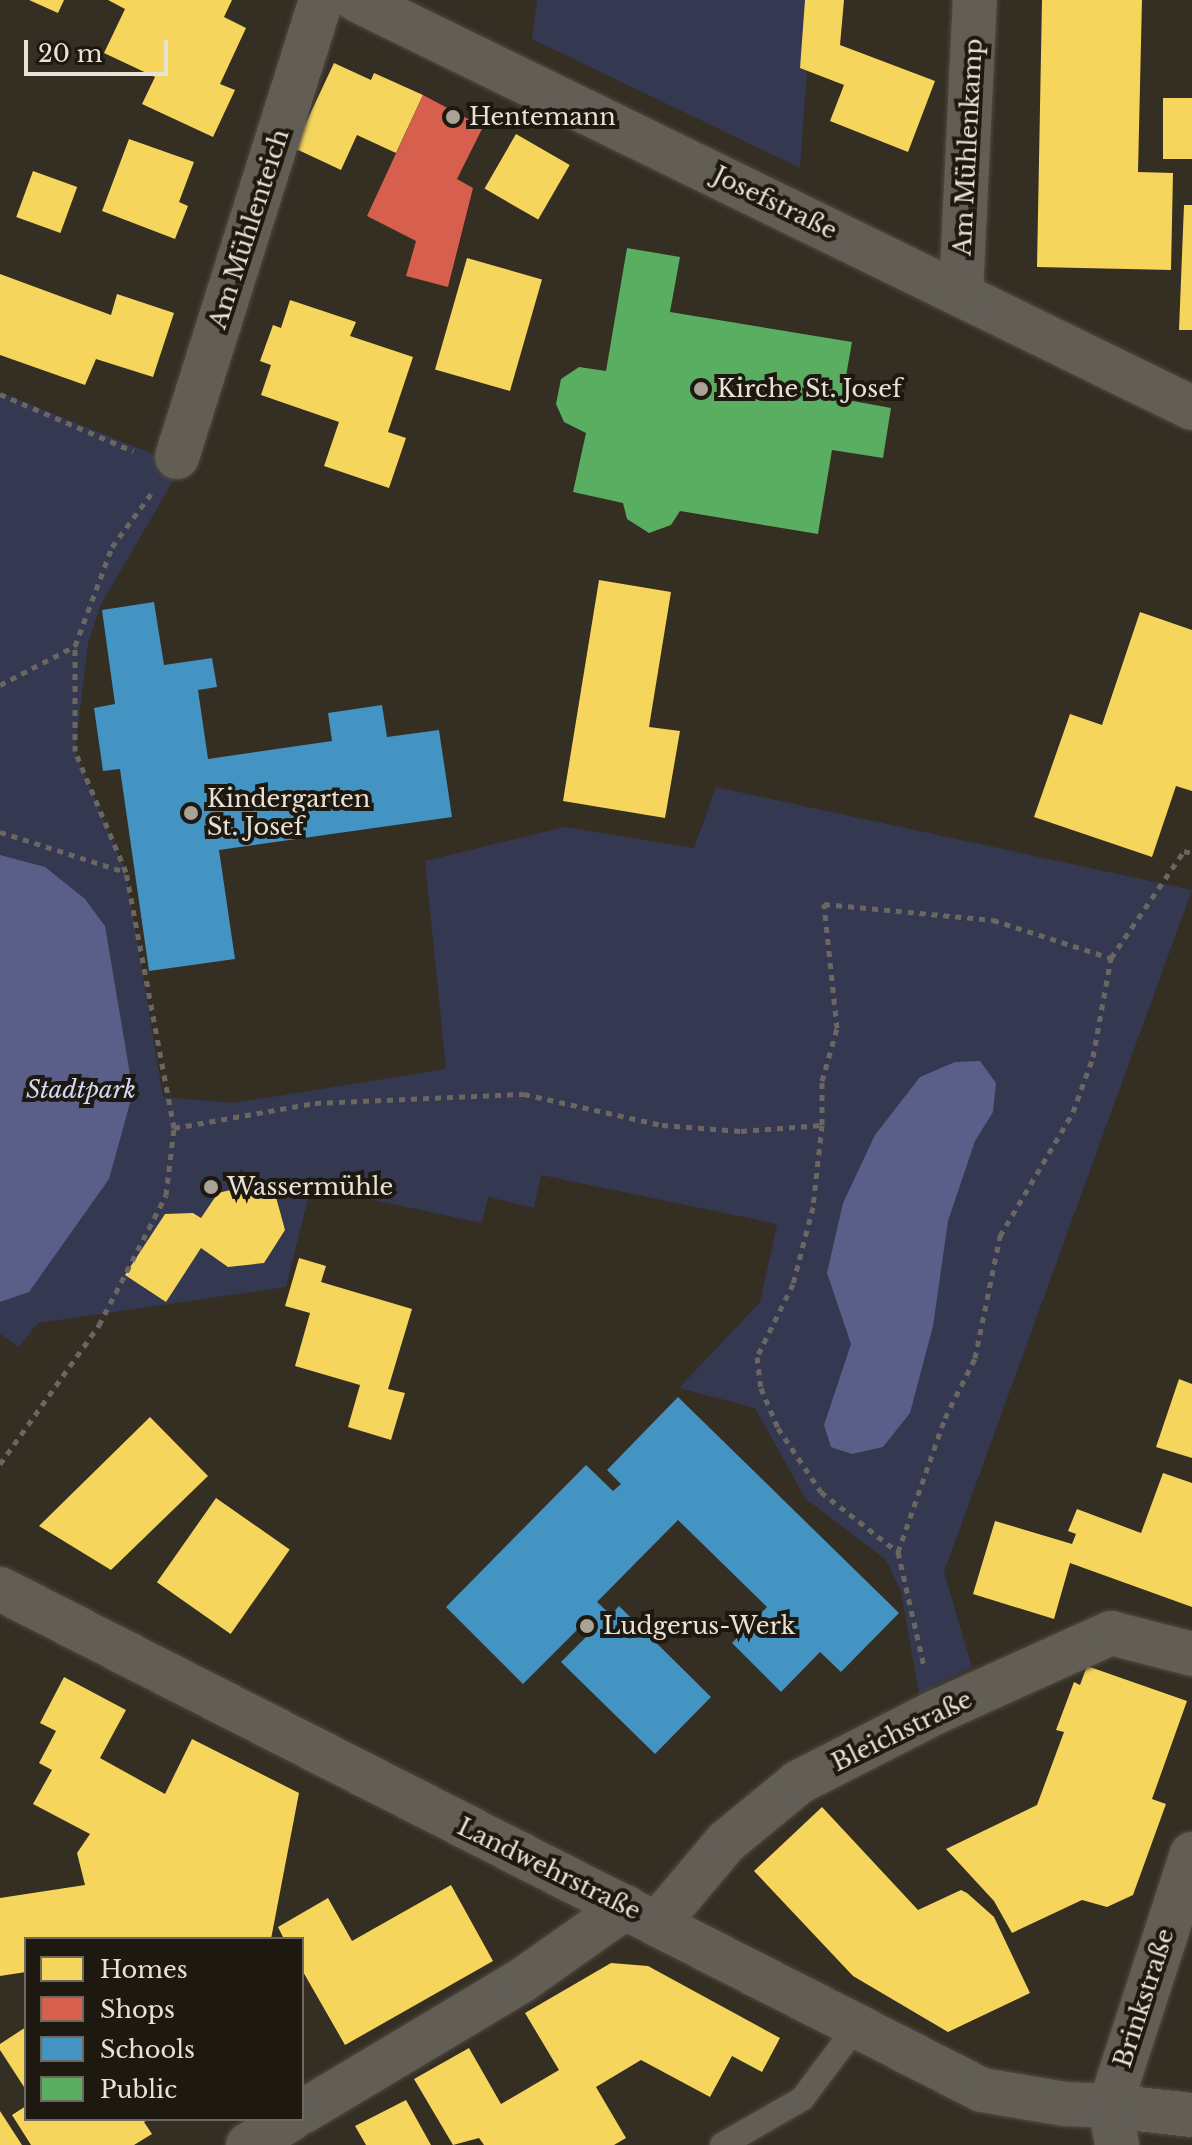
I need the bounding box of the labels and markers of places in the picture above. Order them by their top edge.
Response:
place label: Hentemann [469,103,616,131]
marker: Hentemann [444,108,462,126]
place label: Kirche St. Josef [717,375,902,403]
marker: Kirche St. Josef [692,380,710,398]
place label: Kindergarten St. Josef [207,785,370,841]
marker: Kindergarten St. Josef [182,804,200,822]
place label: Wassermühle [227,1173,393,1201]
marker: Wassermühle [202,1178,220,1196]
place label: Ludgerus-Werk [603,1612,796,1640]
marker: Ludgerus-Werk [578,1617,596,1635]

